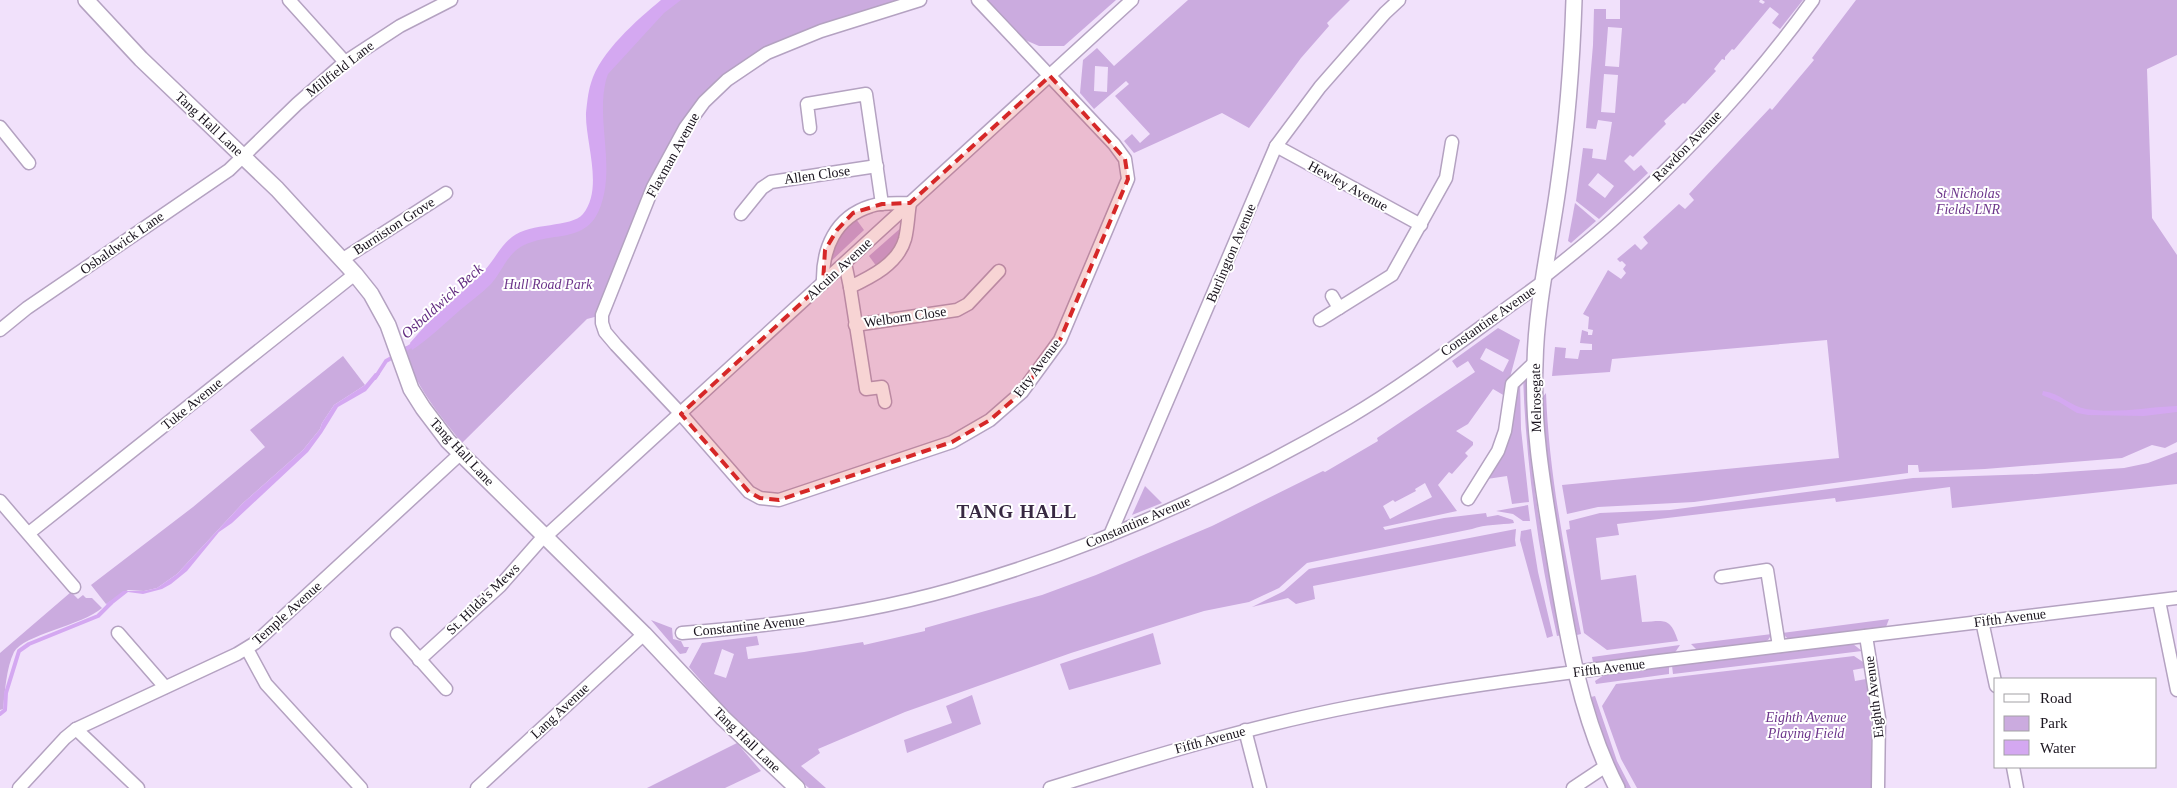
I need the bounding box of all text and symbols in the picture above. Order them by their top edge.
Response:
street label: Millfield Lane [303,38,377,100]
street label: Tang Hall Lane [172,89,246,159]
street label: Rawdon Avenue [1650,108,1724,184]
street label: Flaxman Avenue [644,110,702,200]
street label: Hewley Avenue [1306,158,1390,214]
street label: Allen Close [783,163,851,187]
park label: St Nicholas Fields LNR [1935,186,2001,217]
street label: Burniston Grove [351,194,437,258]
street label: Burlington Avenue [1203,201,1259,305]
street label: Osbaldwick Lane [77,209,167,277]
street label: Alcuin Avenue [803,235,875,303]
water label: Osbaldwick Beck [398,260,486,342]
park label: Hull Road Park [503,277,593,292]
street label: Constantine Avenue [1438,283,1538,359]
street label: Welborn Close [863,304,947,330]
street label: Etty Avenue [1010,336,1064,400]
street label: Melrosegate [1528,363,1544,433]
street label: Tuke Avenue [159,375,225,433]
street label: Tang Hall Lane [427,415,497,489]
street label: Constantine Avenue [1083,493,1193,551]
district label: TANG HALL [956,501,1078,522]
street label: St. Hilda's Mews [443,560,523,638]
street label: Temple Avenue [250,578,324,648]
street label: Fifth Avenue [1973,606,2047,630]
street label: Constantine Avenue [692,613,806,639]
street label: Eighth Avenue [1862,655,1886,739]
street label: Fifth Avenue [1572,656,1646,680]
legend [1994,678,2157,768]
street label: Lang Avenue [528,680,592,742]
text: Road [2040,690,2072,706]
street label: Tang Hall Lane [711,704,783,776]
park label: Eighth Avenue Playing Field [1765,710,1847,741]
text: Park [2040,715,2068,731]
street label: Fifth Avenue [1173,723,1247,757]
text: Water [2040,740,2075,756]

